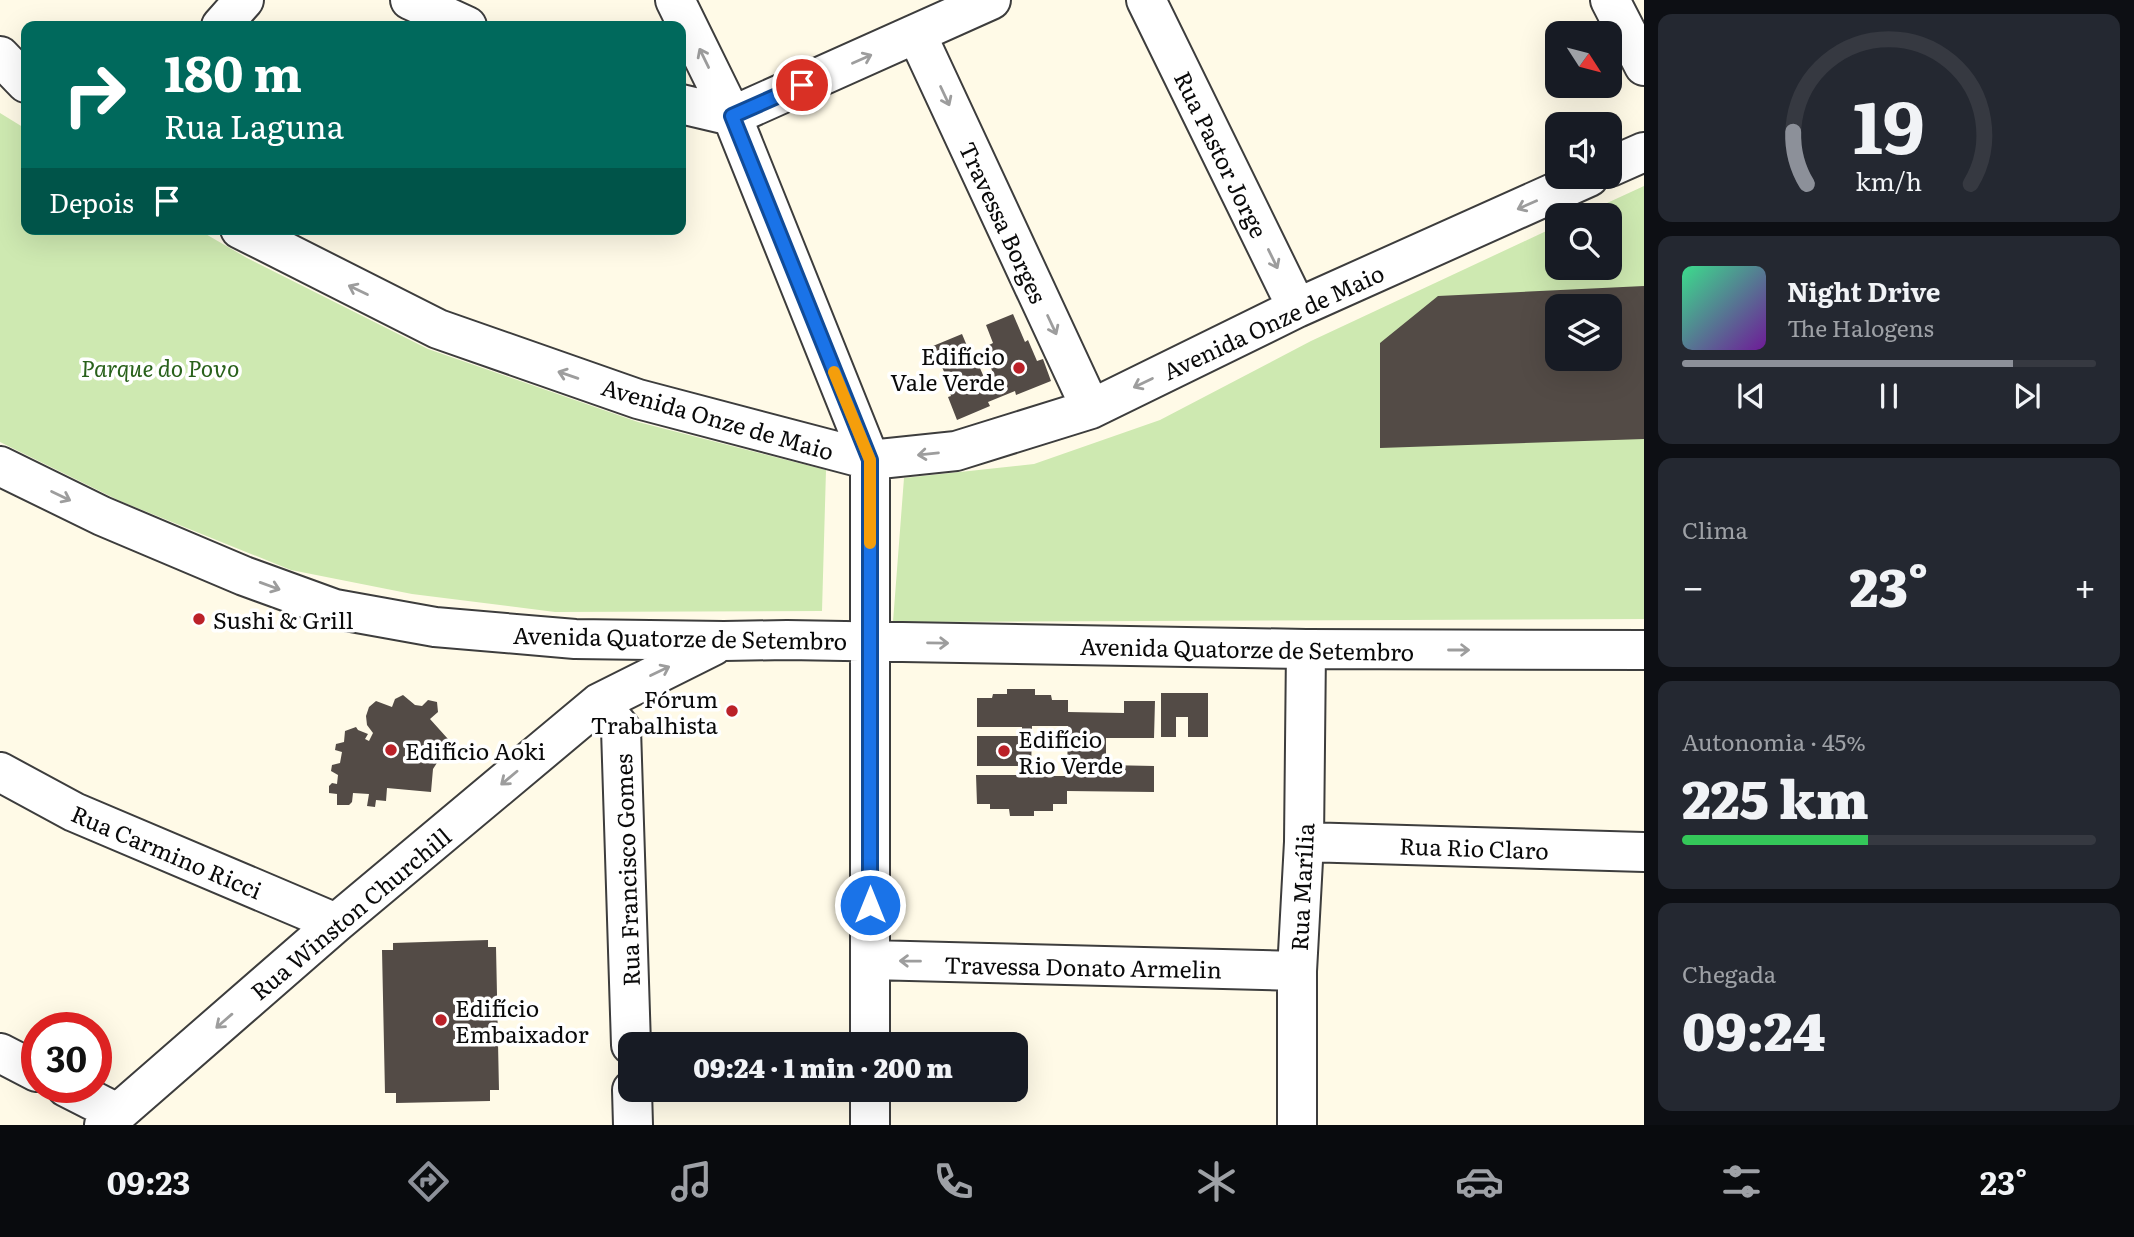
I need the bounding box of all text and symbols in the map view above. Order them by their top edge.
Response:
north arrow [1545,21,1622,98]
map controls [1545,21,1622,371]
text: 180 m [164,34,302,107]
one-way arrow [696,48,710,69]
icon: right [49,49,140,140]
one-way arrow [851,52,872,65]
pin [772,55,832,115]
street label: Rua Pastor Jorge [1167,65,1277,243]
icon: arrive [783,66,821,104]
text: 19 [1853,68,1925,176]
one-way arrow [940,86,953,107]
text: Rua Laguna [164,101,344,149]
button: sound [1545,112,1622,189]
street label: Travessa Borges [952,136,1056,308]
text: km/h [1856,162,1922,199]
text: Depois [49,182,134,221]
icon: arrive [148,182,186,220]
one-way arrow [1516,199,1538,212]
button: search [1545,203,1622,280]
one-way arrow [1267,248,1281,269]
street label: Avenida Onze de Maio [1157,255,1389,387]
text: Night Drive [1787,271,1941,310]
one-way arrow [348,282,369,296]
button: layers [1545,294,1622,371]
text: The Halogens [1787,310,1934,344]
one-way arrow [1046,314,1059,335]
place label: Edifício Vale Verde [890,338,1005,398]
park label: Parque do Povo [81,350,239,384]
marker: Edifício Vale Verde [1011,360,1027,376]
one-way arrow [558,368,580,380]
street label: Avenida Onze de Maio [598,369,838,467]
one-way arrow [1133,377,1154,391]
icon: previous [1732,377,1770,415]
icon: pause [1870,377,1908,415]
icon: next [2008,377,2046,415]
one-way arrow [917,448,939,461]
one-way arrow [50,490,71,504]
text: Clima [1682,512,1748,546]
text: 23° [1850,546,1929,623]
text: − [1682,556,1704,613]
text: + [2074,556,2096,613]
one-way arrow [259,581,281,593]
place label: Sushi & Grill [213,602,354,636]
marker: Sushi & Grill [191,611,207,627]
street label: Avenida Quatorze de Setembro [513,617,847,657]
street label: Avenida Quatorze de Setembro [1080,628,1414,668]
one-way arrow [926,636,949,650]
one-way arrow [1448,643,1471,657]
one-way arrow [649,664,670,678]
place label: Fórum Trabalhista [590,681,719,741]
marker: Fórum Trabalhista [724,703,740,719]
place label: Edifício Rio Verde [1018,721,1123,781]
text: Autonomia · 45% [1682,724,1866,758]
place label: Edifício Aoki [405,733,546,767]
marker: Edifício Aoki [383,742,399,758]
marker: Edifício Rio Verde [996,743,1012,759]
street label: Rua Francisco Gomes [605,753,647,987]
text: 225 km [1682,758,1869,835]
one-way arrow [501,770,519,786]
street label: Rua Carmino Ricci [66,795,268,907]
street label: Rua Winston Churchill [242,819,458,1007]
street label: Rua Marília [1281,821,1321,952]
street label: Rua Rio Claro [1399,827,1549,867]
position arrow [833,868,907,942]
street label: Travessa Donato Armelin [944,947,1222,985]
one-way arrow [899,954,922,968]
text: Chegada [1682,956,1776,990]
place label: Edifício Embaixador [455,990,589,1050]
text: 09:24 [1682,990,1825,1067]
speed limit sign: 30 [21,1012,112,1103]
marker: Edifício Embaixador [433,1012,449,1028]
one-way arrow [215,1013,233,1029]
text: 09:24 · 1 min · 200 m [693,1047,953,1086]
text: 09:23 [107,1157,190,1205]
icon: directions [404,1157,453,1206]
icon: music [667,1157,716,1206]
icon: phone [929,1157,978,1206]
icon: climate [1192,1157,1241,1206]
icon: car [1455,1157,1504,1206]
icon: filters [1717,1157,1766,1206]
text: 23° [1980,1157,2027,1205]

